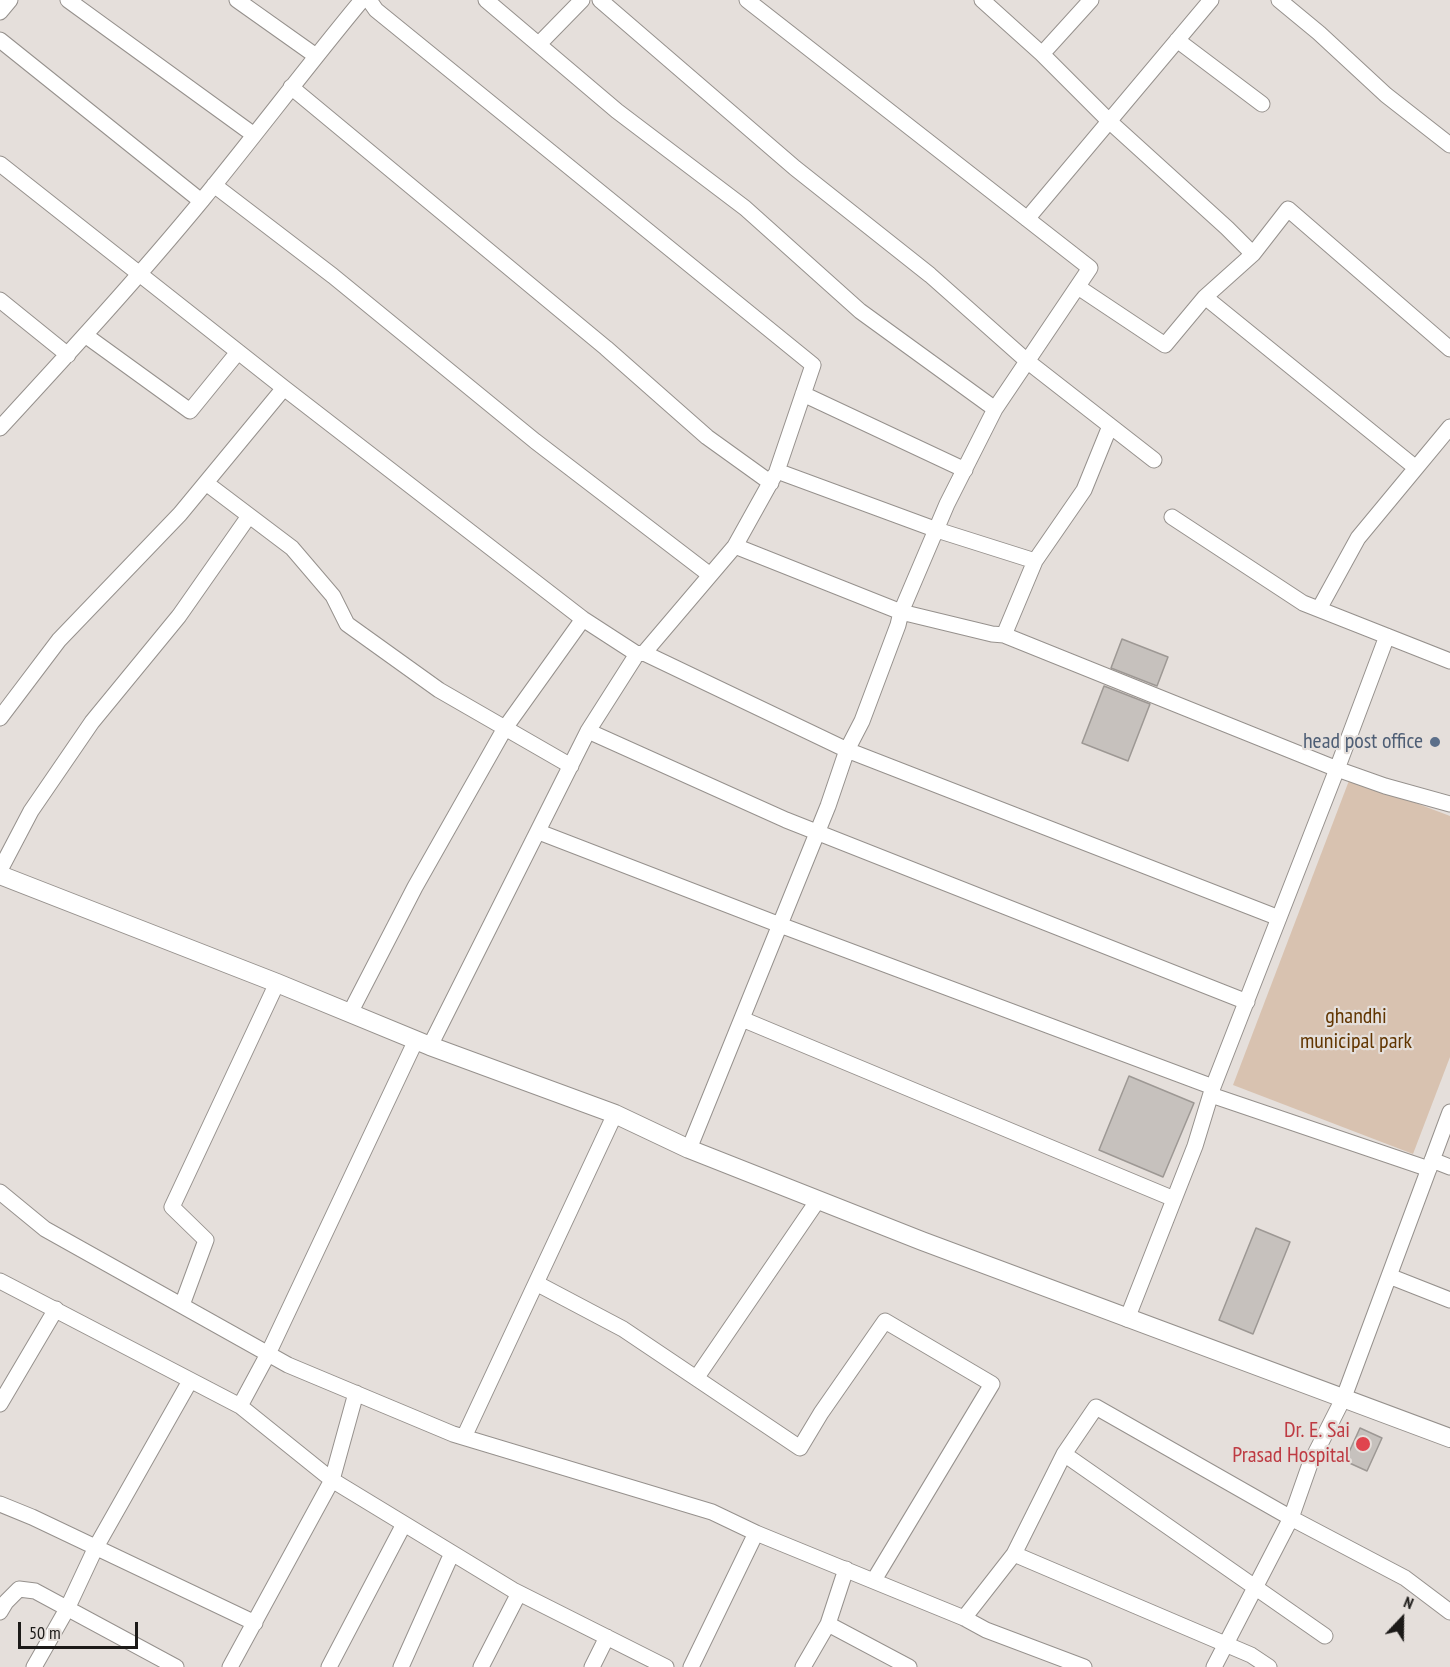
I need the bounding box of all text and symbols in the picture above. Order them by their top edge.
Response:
place label: head post office [1303,729,1423,755]
marker: head post office [1428,735,1442,749]
park label: ghandhi municipal park [1300,1004,1412,1056]
place label: Dr. E. Sai Prasad Hospital [1232,1418,1350,1470]
marker: Dr. E. Sai Prasad Hospital [1354,1435,1372,1453]
north arrow [1372,1589,1432,1649]
text: N [1401,1591,1416,1613]
scale bar [21,1610,141,1648]
text: 50 m [29,1621,61,1644]

